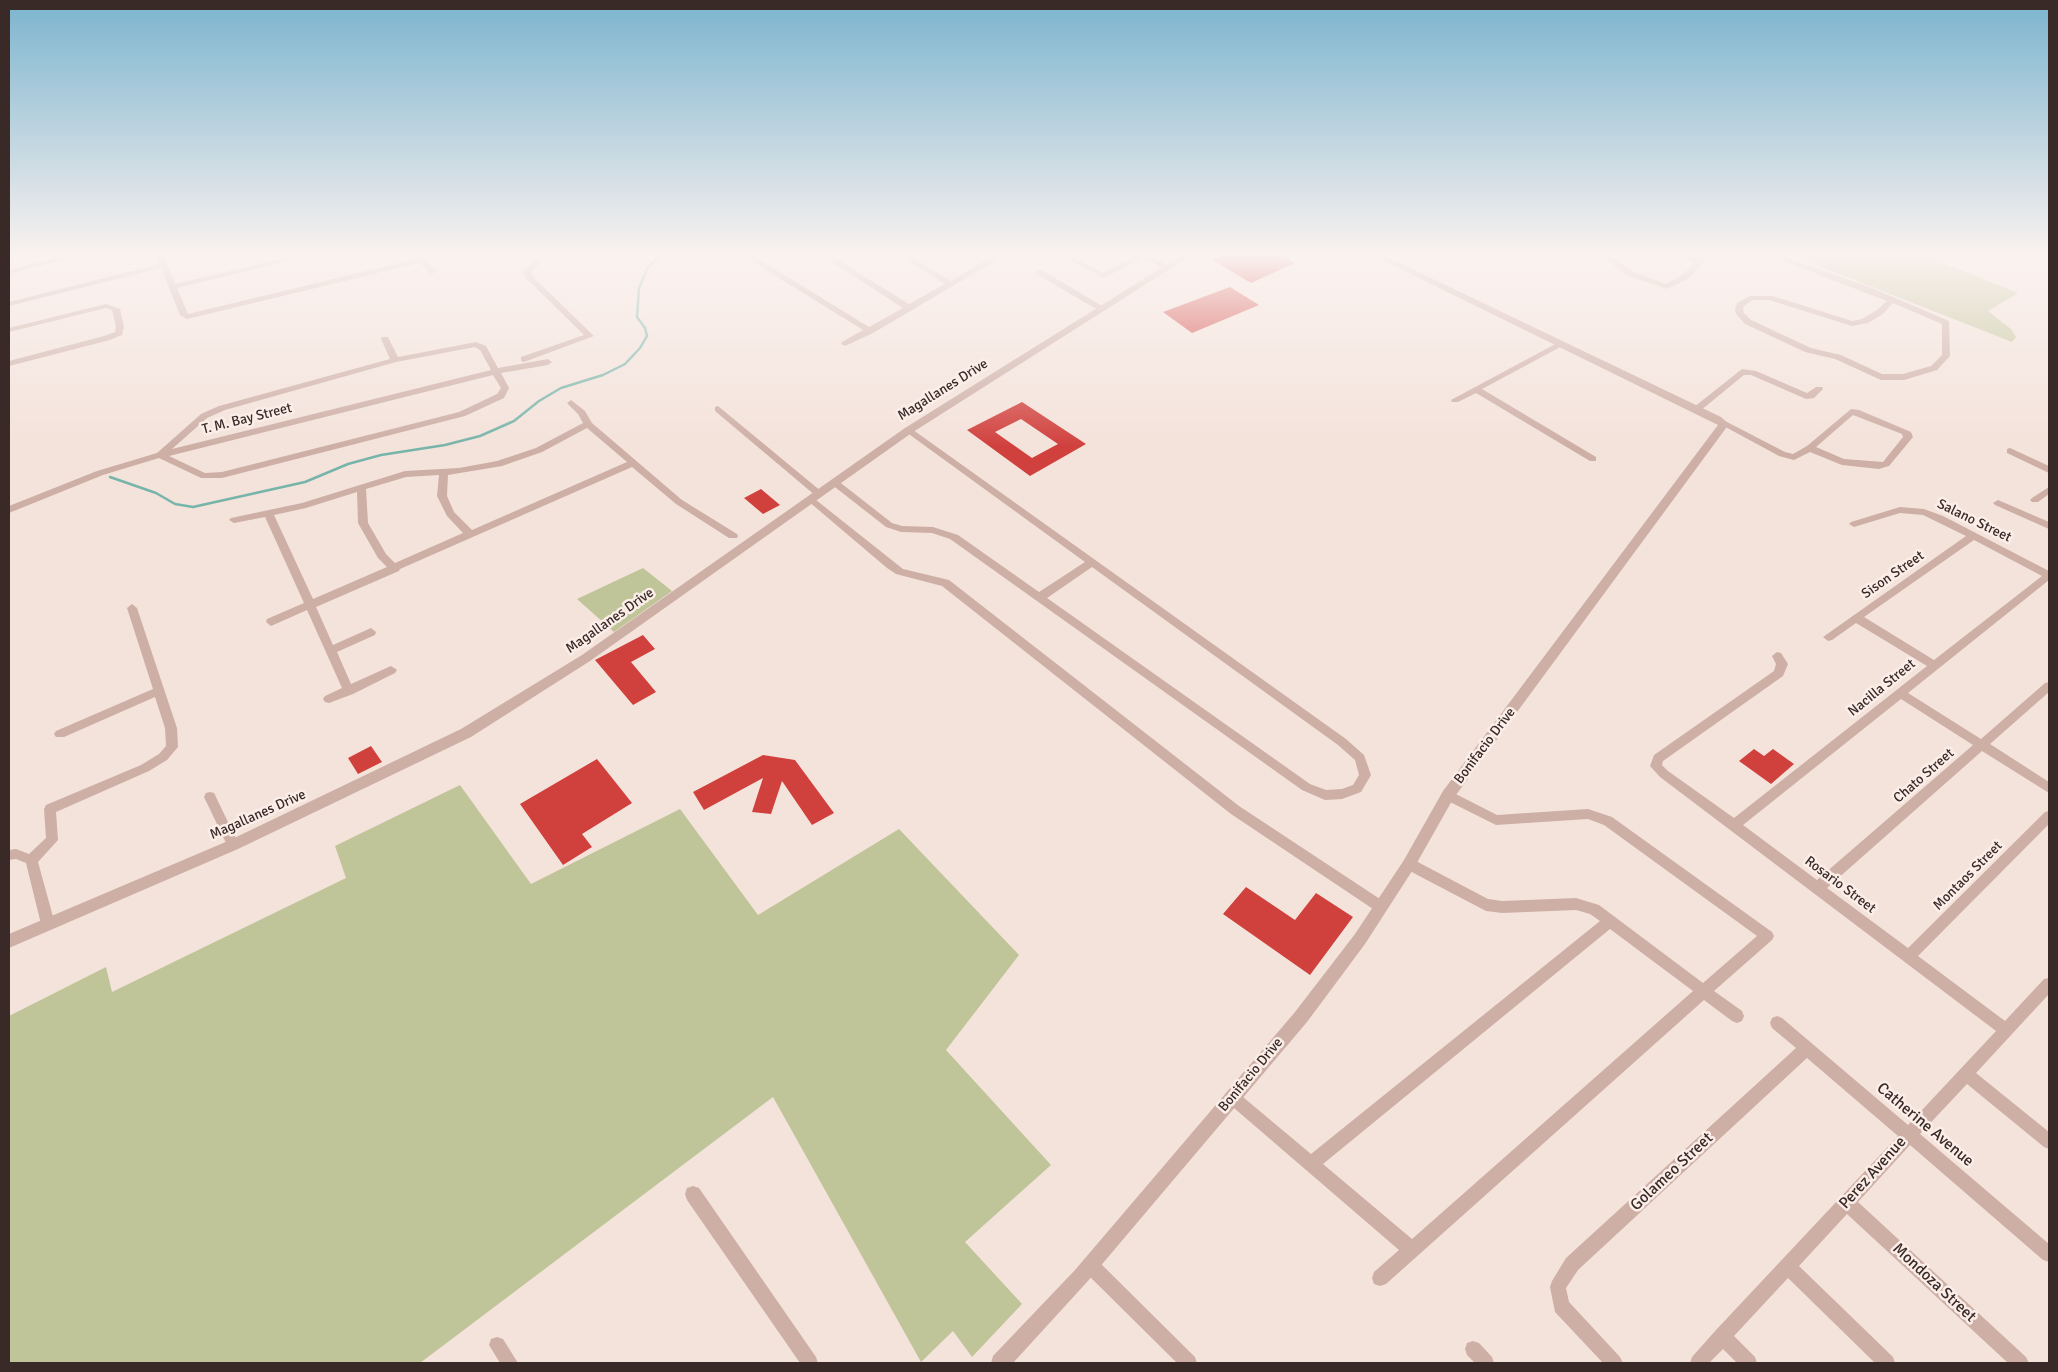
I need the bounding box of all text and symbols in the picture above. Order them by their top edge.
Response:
street label: Magallanes Drive [895,356,991,424]
street label: T. M. Bay Street [200,400,294,438]
street label: Salano Street [1934,496,2014,546]
street label: Sison Street [1859,547,1927,603]
street label: Magallanes Drive [563,585,657,657]
street label: Nacilla Street [1845,656,1919,720]
street label: Bonifacio Drive [1451,705,1519,787]
street label: Chato Street [1890,745,1958,807]
street label: Magallanes Drive [207,786,309,844]
street label: Montaos Street [1930,838,2006,914]
street label: Rosario Street [1801,853,1879,917]
street label: Bonifacio Drive [1215,1035,1287,1115]
street label: Catherine Avenue [1873,1079,1977,1171]
street label: Golameo Street [1627,1129,1717,1215]
street label: Perez Avenue [1835,1133,1911,1213]
street label: Mondoza Street [1888,1239,1980,1327]

